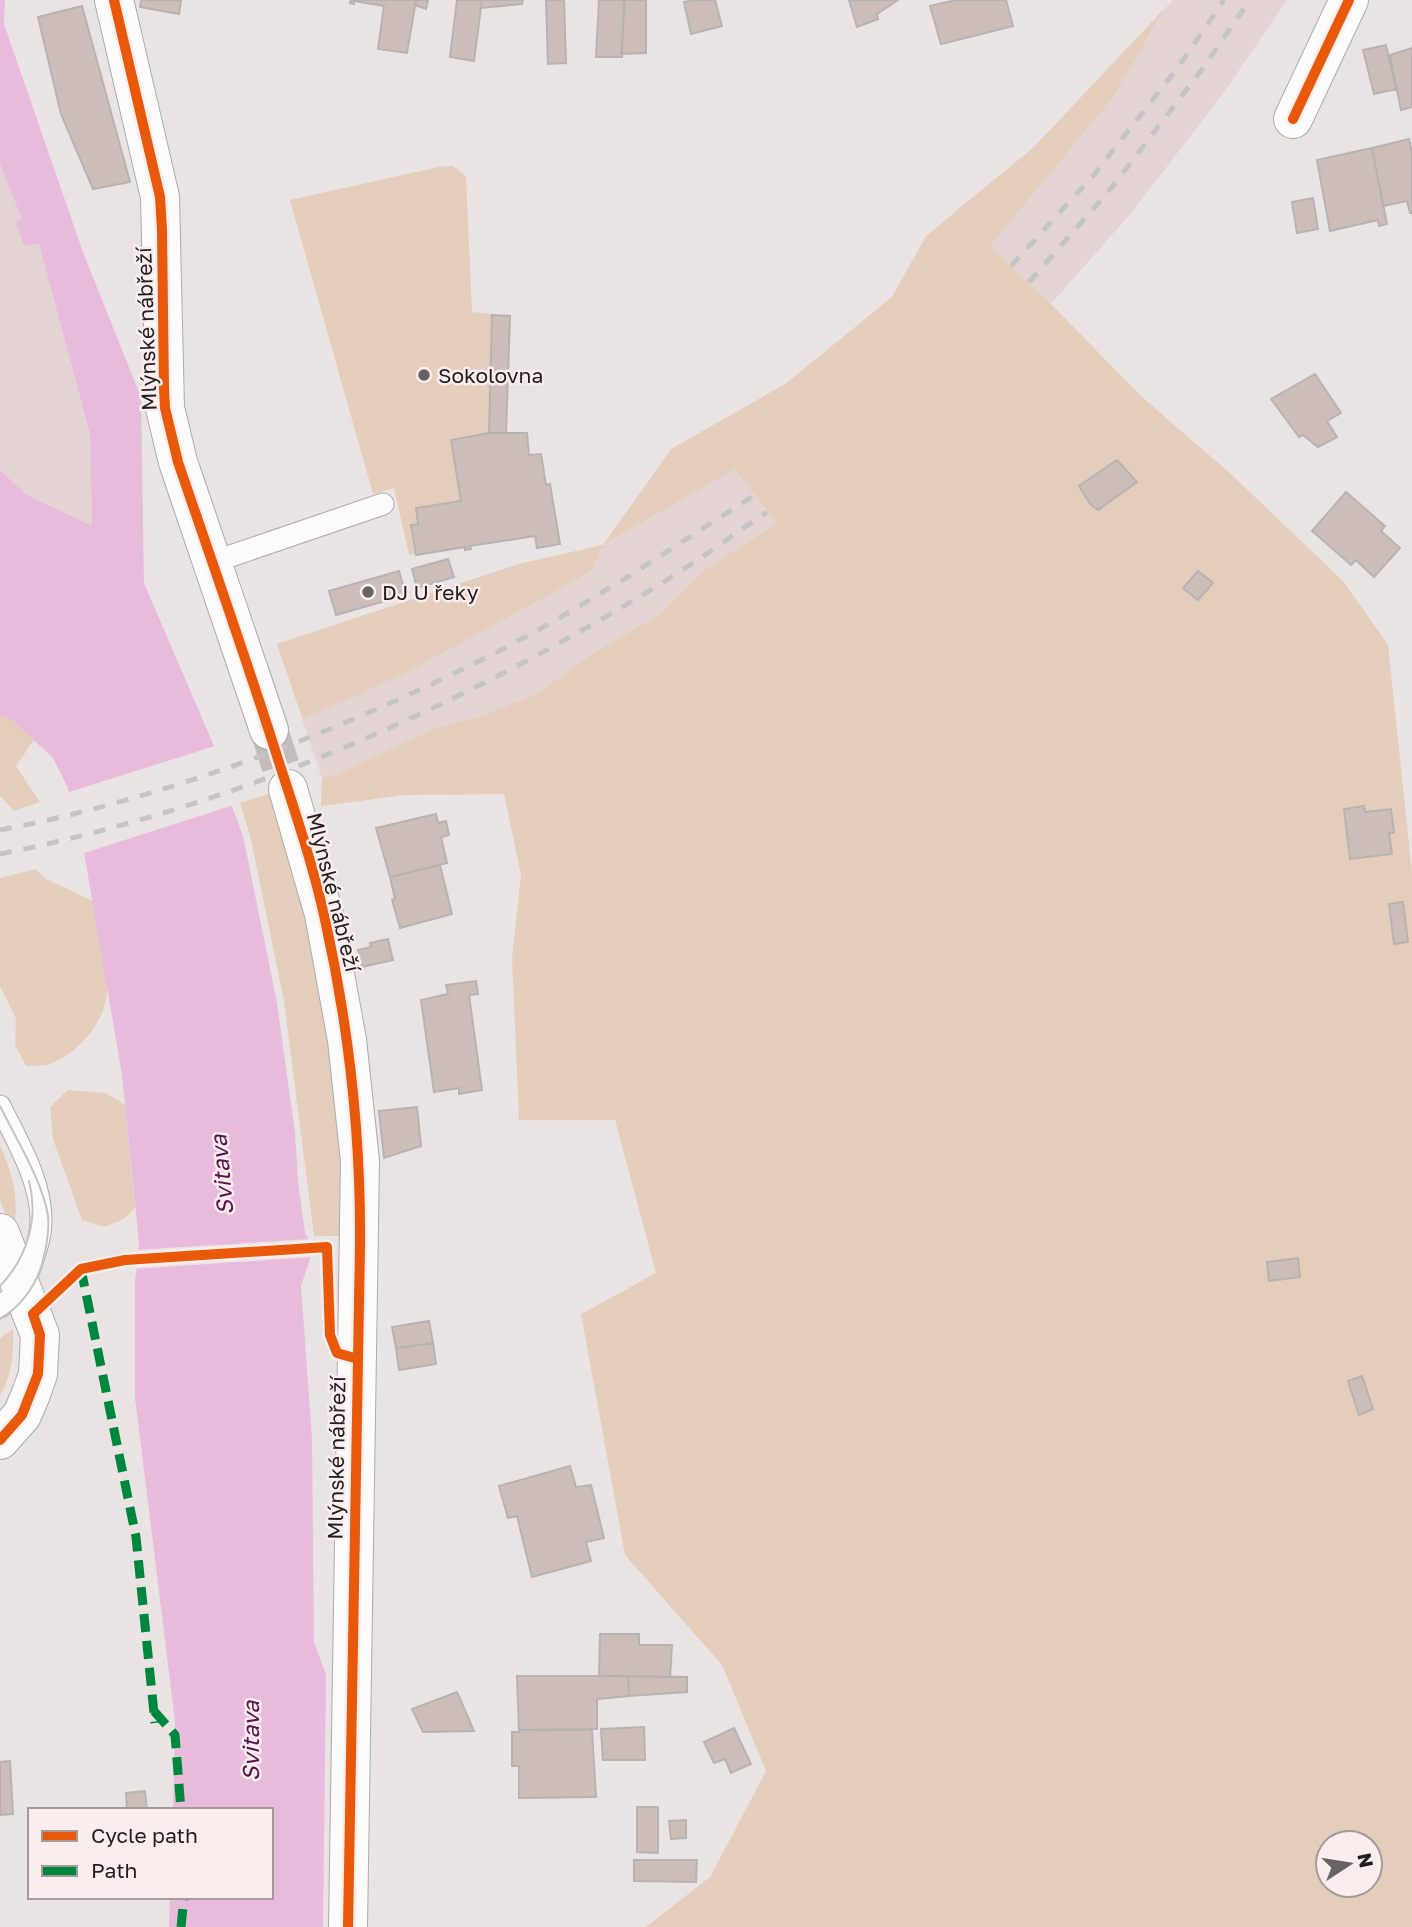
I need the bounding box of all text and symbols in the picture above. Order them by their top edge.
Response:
street label: Mlýnské nábřeží [130,246,162,411]
place label: Sokolovna [438,362,543,388]
marker: Sokolovna [416,367,432,383]
place label: DJ U řeky [382,579,479,605]
marker: DJ U řeky [360,584,376,600]
street label: Mlýnské nábřeží [302,810,367,976]
water label: Svitava [203,1133,238,1216]
street label: Mlýnské nábřeží [322,1375,350,1540]
water label: Svitava [236,1700,264,1781]
legend [28,1808,273,1899]
text: Cycle path [91,1822,198,1848]
north arrow [1314,1829,1384,1899]
text: N [1353,1851,1379,1870]
text: Path [91,1857,138,1883]

